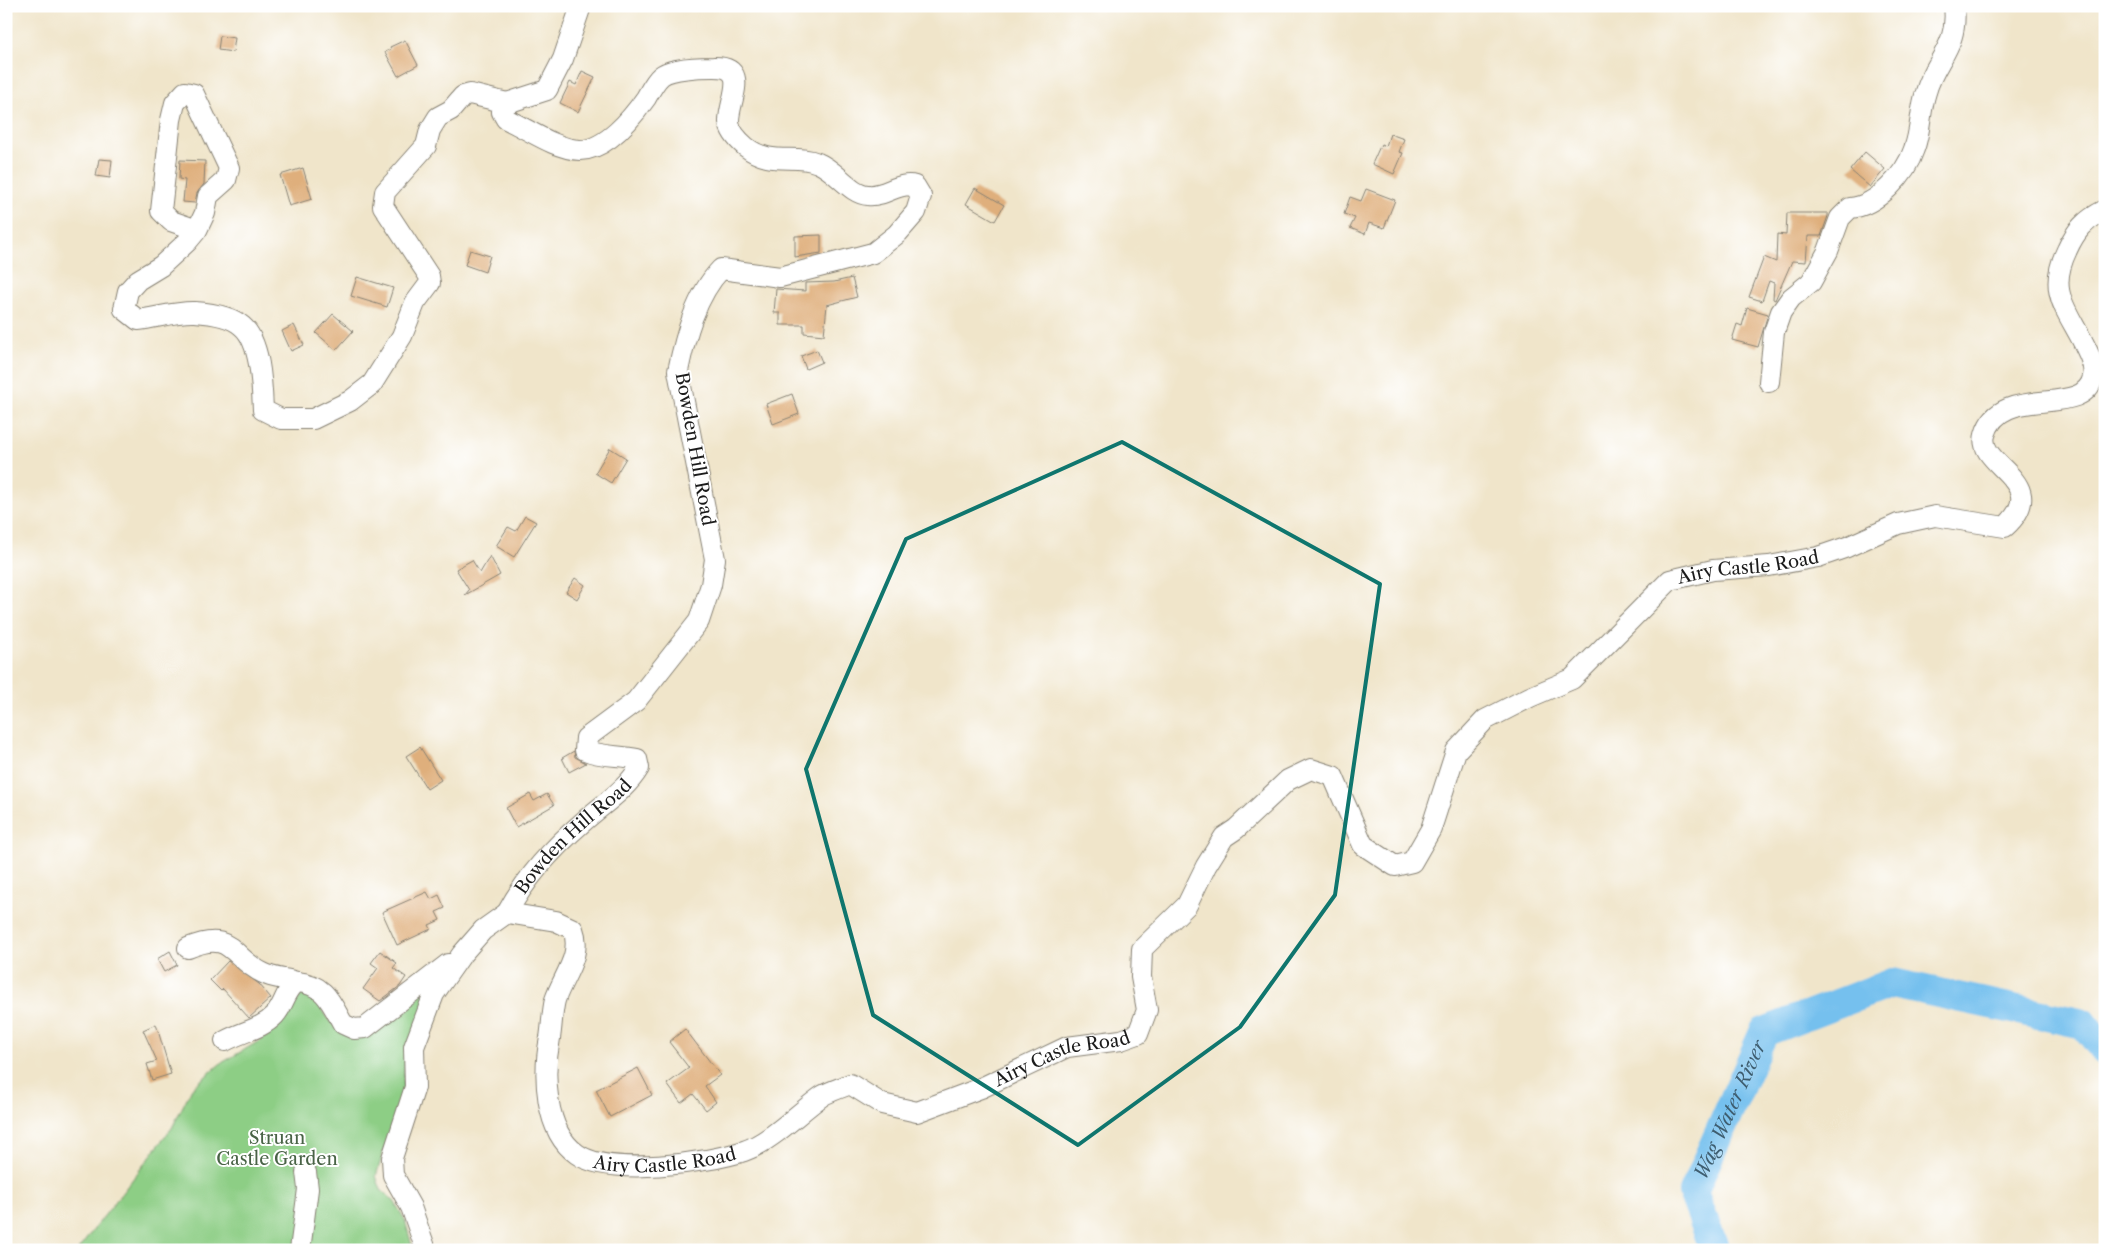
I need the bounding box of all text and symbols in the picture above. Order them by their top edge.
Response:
street label: Bowden Hill Road [671,371,719,528]
street label: Airy Castle Road [1674,546,1821,589]
street label: Bowden Hill Road [510,774,637,898]
street label: Airy Castle Road [990,1027,1133,1092]
water label: Wag Water River [1689,1036,1771,1183]
park label: Struan Castle Garden [216,1127,338,1170]
street label: Airy Castle Road [591,1143,738,1177]

